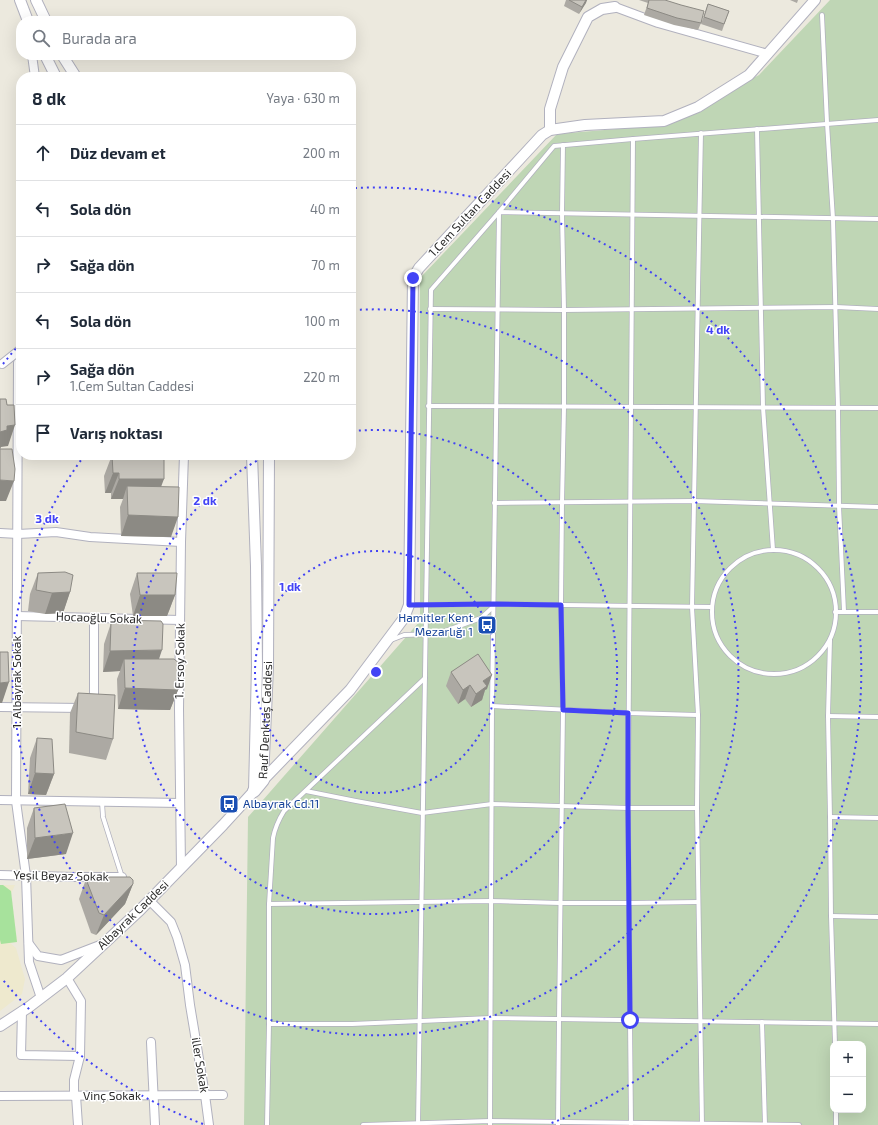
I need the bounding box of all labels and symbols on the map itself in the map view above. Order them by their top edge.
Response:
street label: 1.Cem Sultan Caddesi [425,166,513,259]
route end [404,269,422,287]
text: 4 dk [706,322,730,336]
text: 2 dk [193,493,217,507]
text: 3 dk [35,511,59,525]
text: 1 dk [279,579,301,593]
street label: Hocaoğlu Sokak [56,609,142,626]
place label: Hamitler Kent Mezarlığı 1 [398,610,473,638]
bus stop icon: Hamitler Kent Mezarlığı 1 [476,614,498,636]
street label: 1. Ersoy Sokak [171,623,187,699]
street label: 1. Albayrak Sokak [9,635,23,729]
street label: Rauf Denktaş Caddesi [255,661,274,779]
centre of rings [369,665,383,679]
bus stop icon: Albayrak Cd.11 [218,793,240,815]
place label: Albayrak Cd.11 [243,796,319,810]
street label: Yeşil Beyaz Sokak [13,867,109,884]
street label: Albayrak Caddesi [94,877,171,952]
route start [621,1011,639,1029]
street label: iller Sokak [190,1036,212,1094]
street label: Vinç Sokak [83,1088,141,1103]

